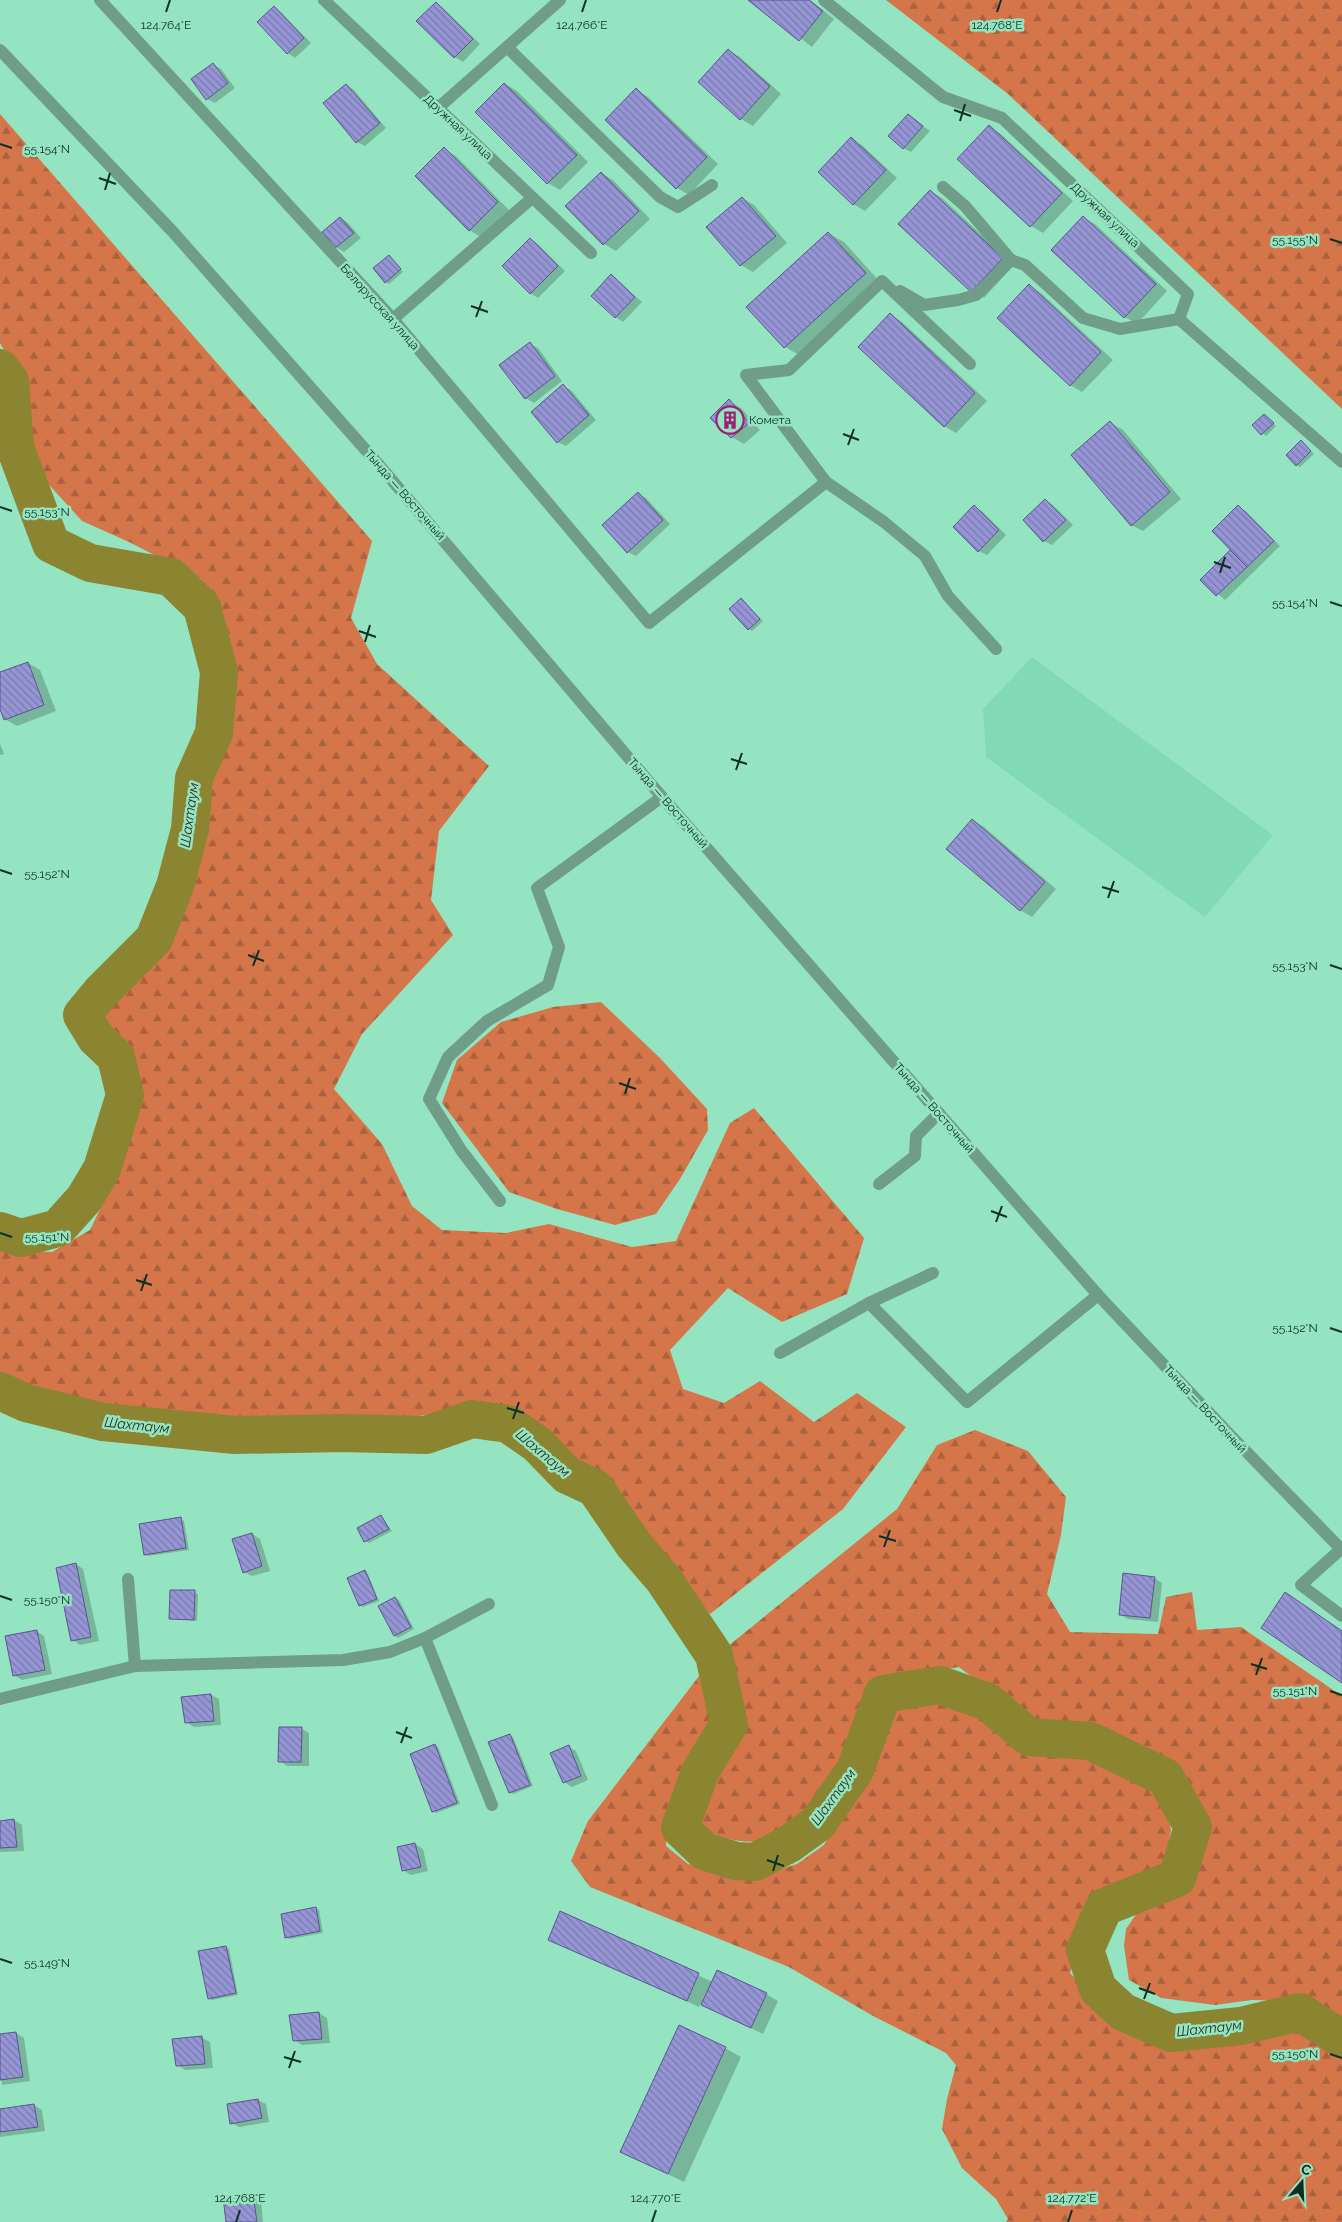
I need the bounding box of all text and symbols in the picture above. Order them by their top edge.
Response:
text: 124.764°E [141,18,191,32]
text: 124.766°E [556,18,608,32]
text: 124.768°E [971,18,1023,32]
street label: Дружная улица [421,92,495,162]
text: 55.154°N [24,142,70,156]
street label: Дружная улица [1068,180,1142,250]
text: 55.155°N [1272,233,1318,247]
street label: Белорусская улица [338,261,422,353]
building icon: Комета [715,405,745,435]
place label: Комета [749,413,791,427]
street label: Тында — Восточный [362,447,448,543]
text: 55.153°N [24,505,70,519]
text: 55.154°N [1272,596,1318,610]
street label: Тында — Восточный [625,755,711,851]
water label: Шахтаум [177,781,202,848]
text: 55.152°N [24,867,70,881]
text: 55.153°N [1272,959,1318,973]
street label: Тында — Восточный [891,1060,977,1156]
text: 55.151°N [25,1230,69,1244]
text: 55.152°N [1272,1321,1318,1335]
street label: Тында — Восточный [1161,1362,1249,1456]
water label: Шахтаум [104,1414,171,1436]
water label: Шахтаум [513,1426,573,1480]
text: 55.150°N [24,1593,70,1607]
text: 55.151°N [1273,1684,1317,1698]
water label: Шахтаум [807,1766,859,1828]
text: 55.149°N [24,1956,70,1970]
water label: Шахтаум [1176,2017,1243,2039]
text: 55.150°N [1272,2047,1318,2061]
north arrow [1277,2157,1327,2207]
text: С [1299,2161,1314,2179]
text: 124.768°E [214,2191,266,2205]
text: 124.770°E [631,2191,681,2205]
text: 124.772°E [1047,2191,1097,2205]

